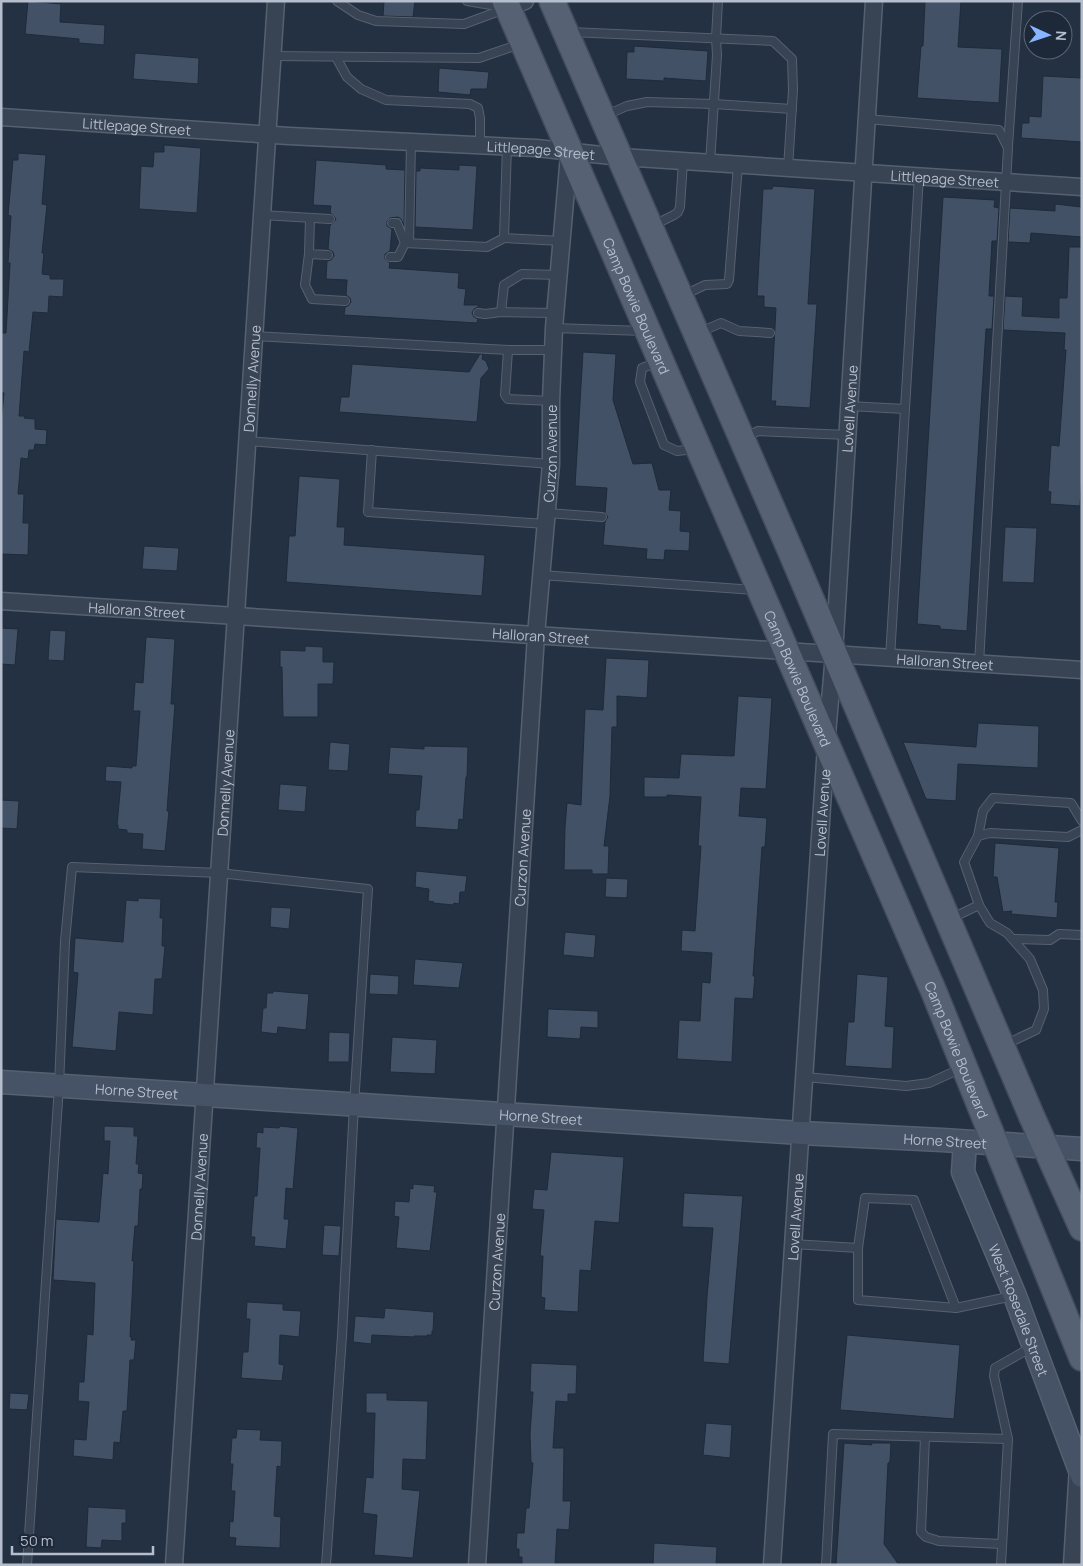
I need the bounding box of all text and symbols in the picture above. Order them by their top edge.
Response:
north arrow [1023,10,1073,60]
text: N [1052,30,1071,41]
street label: Littlepage Street [82,113,192,139]
street label: Littlepage Street [486,136,596,164]
street label: Littlepage Street [890,165,1000,191]
street label: Camp Bowie Boulevard [599,235,675,377]
street label: Donnelly Avenue [238,324,264,433]
street label: Lovell Avenue [837,364,861,453]
street label: Curzon Avenue [538,405,561,503]
street label: Halloran Street [88,597,186,622]
street label: Camp Bowie Boulevard [760,607,836,749]
street label: Halloran Street [492,623,590,648]
street label: Halloran Street [896,649,995,674]
street label: Donnelly Avenue [212,729,238,837]
street label: Lovell Avenue [809,768,834,857]
street label: Curzon Avenue [509,808,534,907]
street label: Camp Bowie Boulevard [921,978,994,1121]
street label: Horne Street [95,1079,179,1103]
street label: Horne Street [499,1104,584,1129]
street label: Horne Street [903,1129,988,1152]
street label: Donnelly Avenue [186,1133,212,1241]
street label: Lovell Avenue [783,1172,807,1261]
street label: Curzon Avenue [484,1212,509,1311]
street label: West Rosedale Street [985,1241,1054,1379]
scale bar [12,1524,154,1556]
text: 50 m [20,1530,54,1551]

